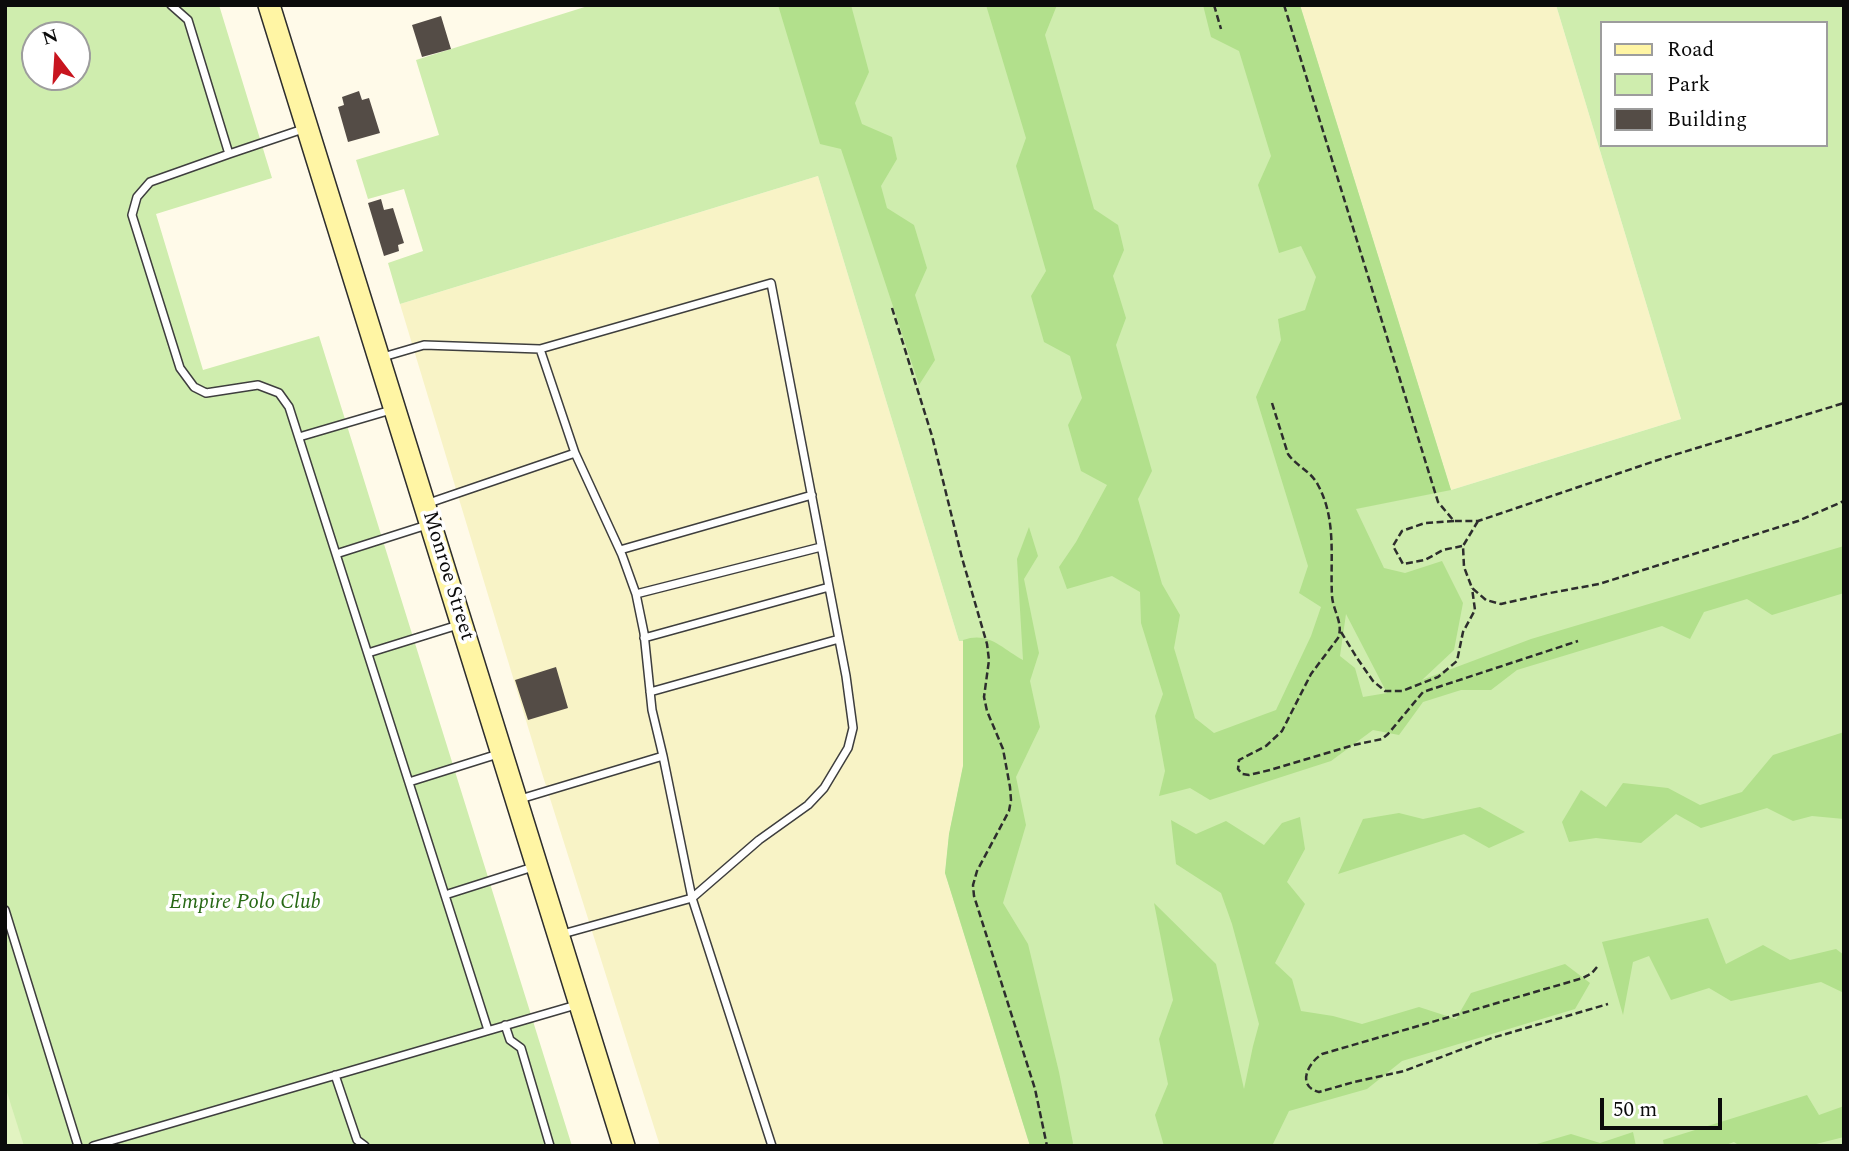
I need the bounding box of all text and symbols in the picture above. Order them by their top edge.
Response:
north arrow [21,21,91,91]
text: N [39,21,62,53]
legend [1601,21,1828,147]
text: Road [1667,34,1714,66]
text: Park [1667,69,1710,101]
text: Building [1667,104,1747,136]
street label: Monroe Street [415,508,479,644]
park label: Empire Polo Club [169,891,321,917]
scale bar [1604,1084,1727,1128]
text: 50 m [1613,1094,1657,1126]

